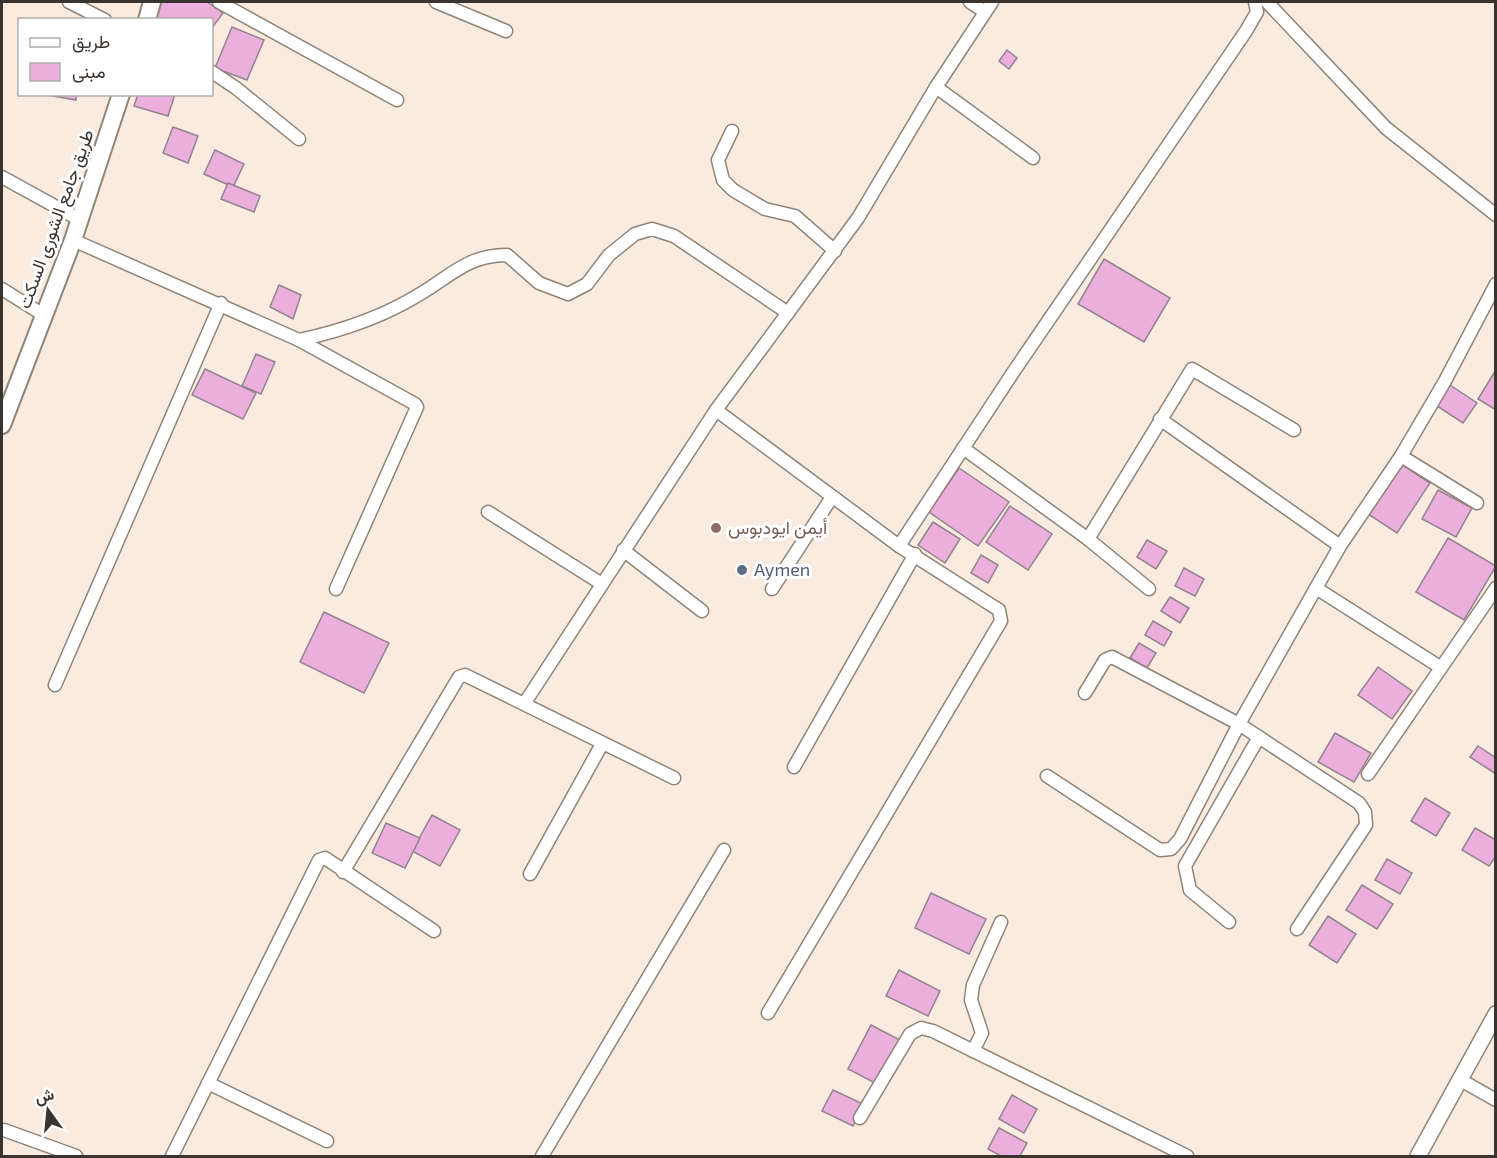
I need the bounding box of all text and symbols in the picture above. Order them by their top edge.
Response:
legend [18,18,213,96]
text: طريق [72,30,110,53]
text: مبنى [72,60,106,83]
street label: طريق جامع الشورى السكت [12,126,100,312]
place label: أيمن ايودبوس [728,516,827,539]
marker: أيمن ايودبوس [709,521,723,535]
place label: Aymen [754,558,810,580]
marker: Aymen [735,563,749,577]
north arrow [18,1080,78,1140]
text: ش [32,1083,56,1108]

